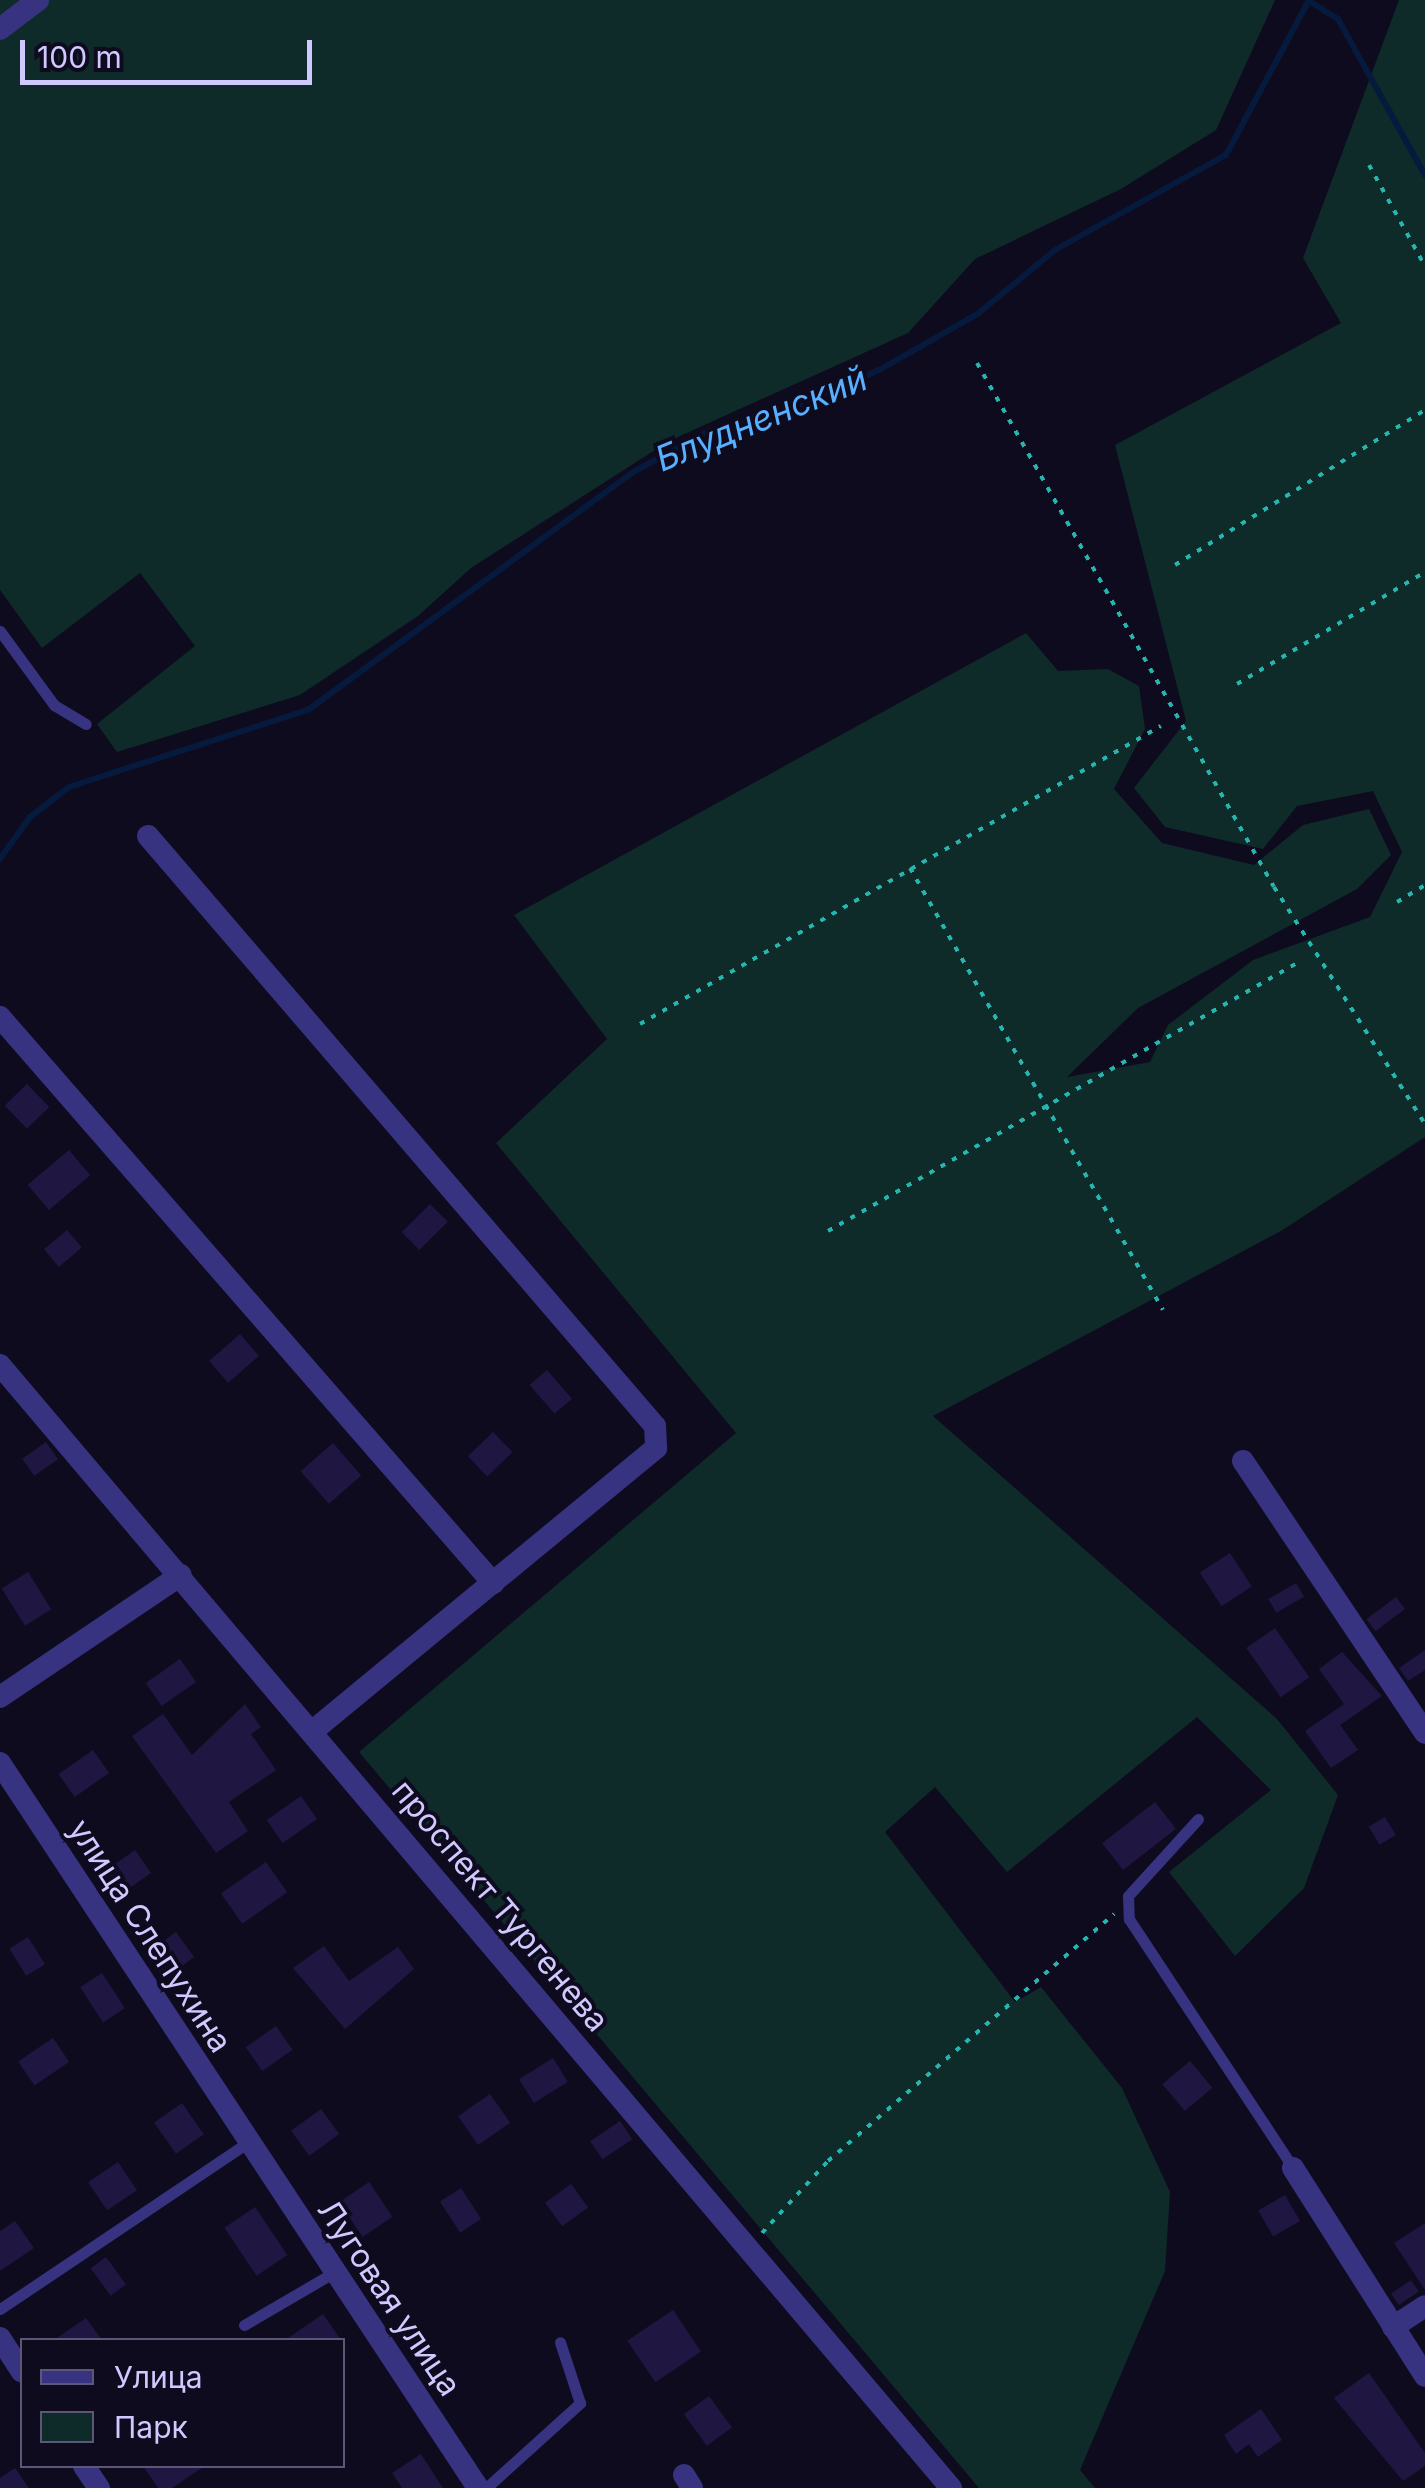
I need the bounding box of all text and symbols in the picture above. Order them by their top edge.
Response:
scale bar [25,20,318,82]
text: 100 m [37,39,122,75]
water label: Блудненский [649,357,873,479]
street label: проспект Тургенева [384,1772,616,2040]
street label: улица Слепухина [60,1812,240,2060]
street label: Луговая улица [309,2193,469,2403]
legend [20,2338,345,2468]
text: Улица [114,2359,203,2395]
text: Парк [114,2409,188,2445]

